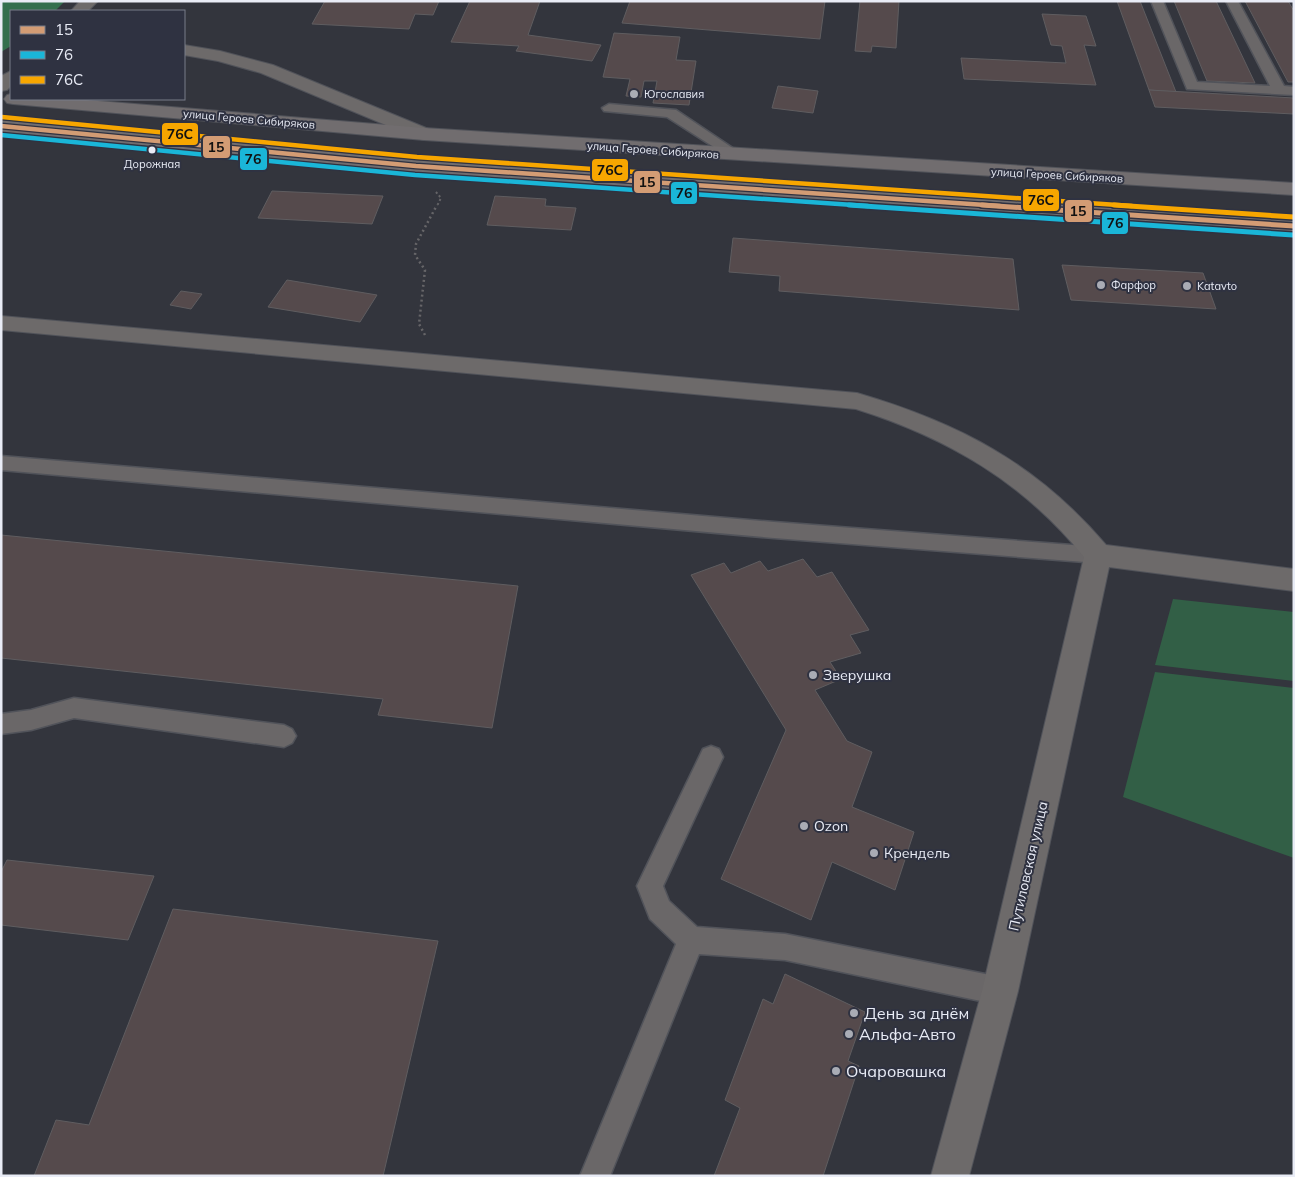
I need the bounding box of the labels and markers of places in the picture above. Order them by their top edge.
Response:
place label: Югославия [644,87,704,101]
marker: Югославия [628,88,640,100]
marker: Дорожная [147,145,157,155]
place label: Дорожная [124,157,180,171]
place label: Фарфор [1111,278,1156,292]
marker: Фарфор [1095,279,1107,291]
place label: Katavto [1197,279,1237,293]
marker: Katavto [1181,280,1193,292]
place label: Зверушка [823,666,891,684]
marker: Зверушка [807,669,819,681]
place label: Ozon [814,817,848,835]
marker: Ozon [798,820,810,832]
place label: Крендель [884,844,950,862]
marker: Крендель [868,847,880,859]
place label: День за днём [864,1003,969,1023]
marker: День за днём [848,1007,860,1019]
place label: Альфа-Авто [859,1024,956,1044]
marker: Альфа-Авто [843,1028,855,1040]
place label: Очаровашка [846,1061,946,1081]
marker: Очаровашка [830,1065,842,1077]

